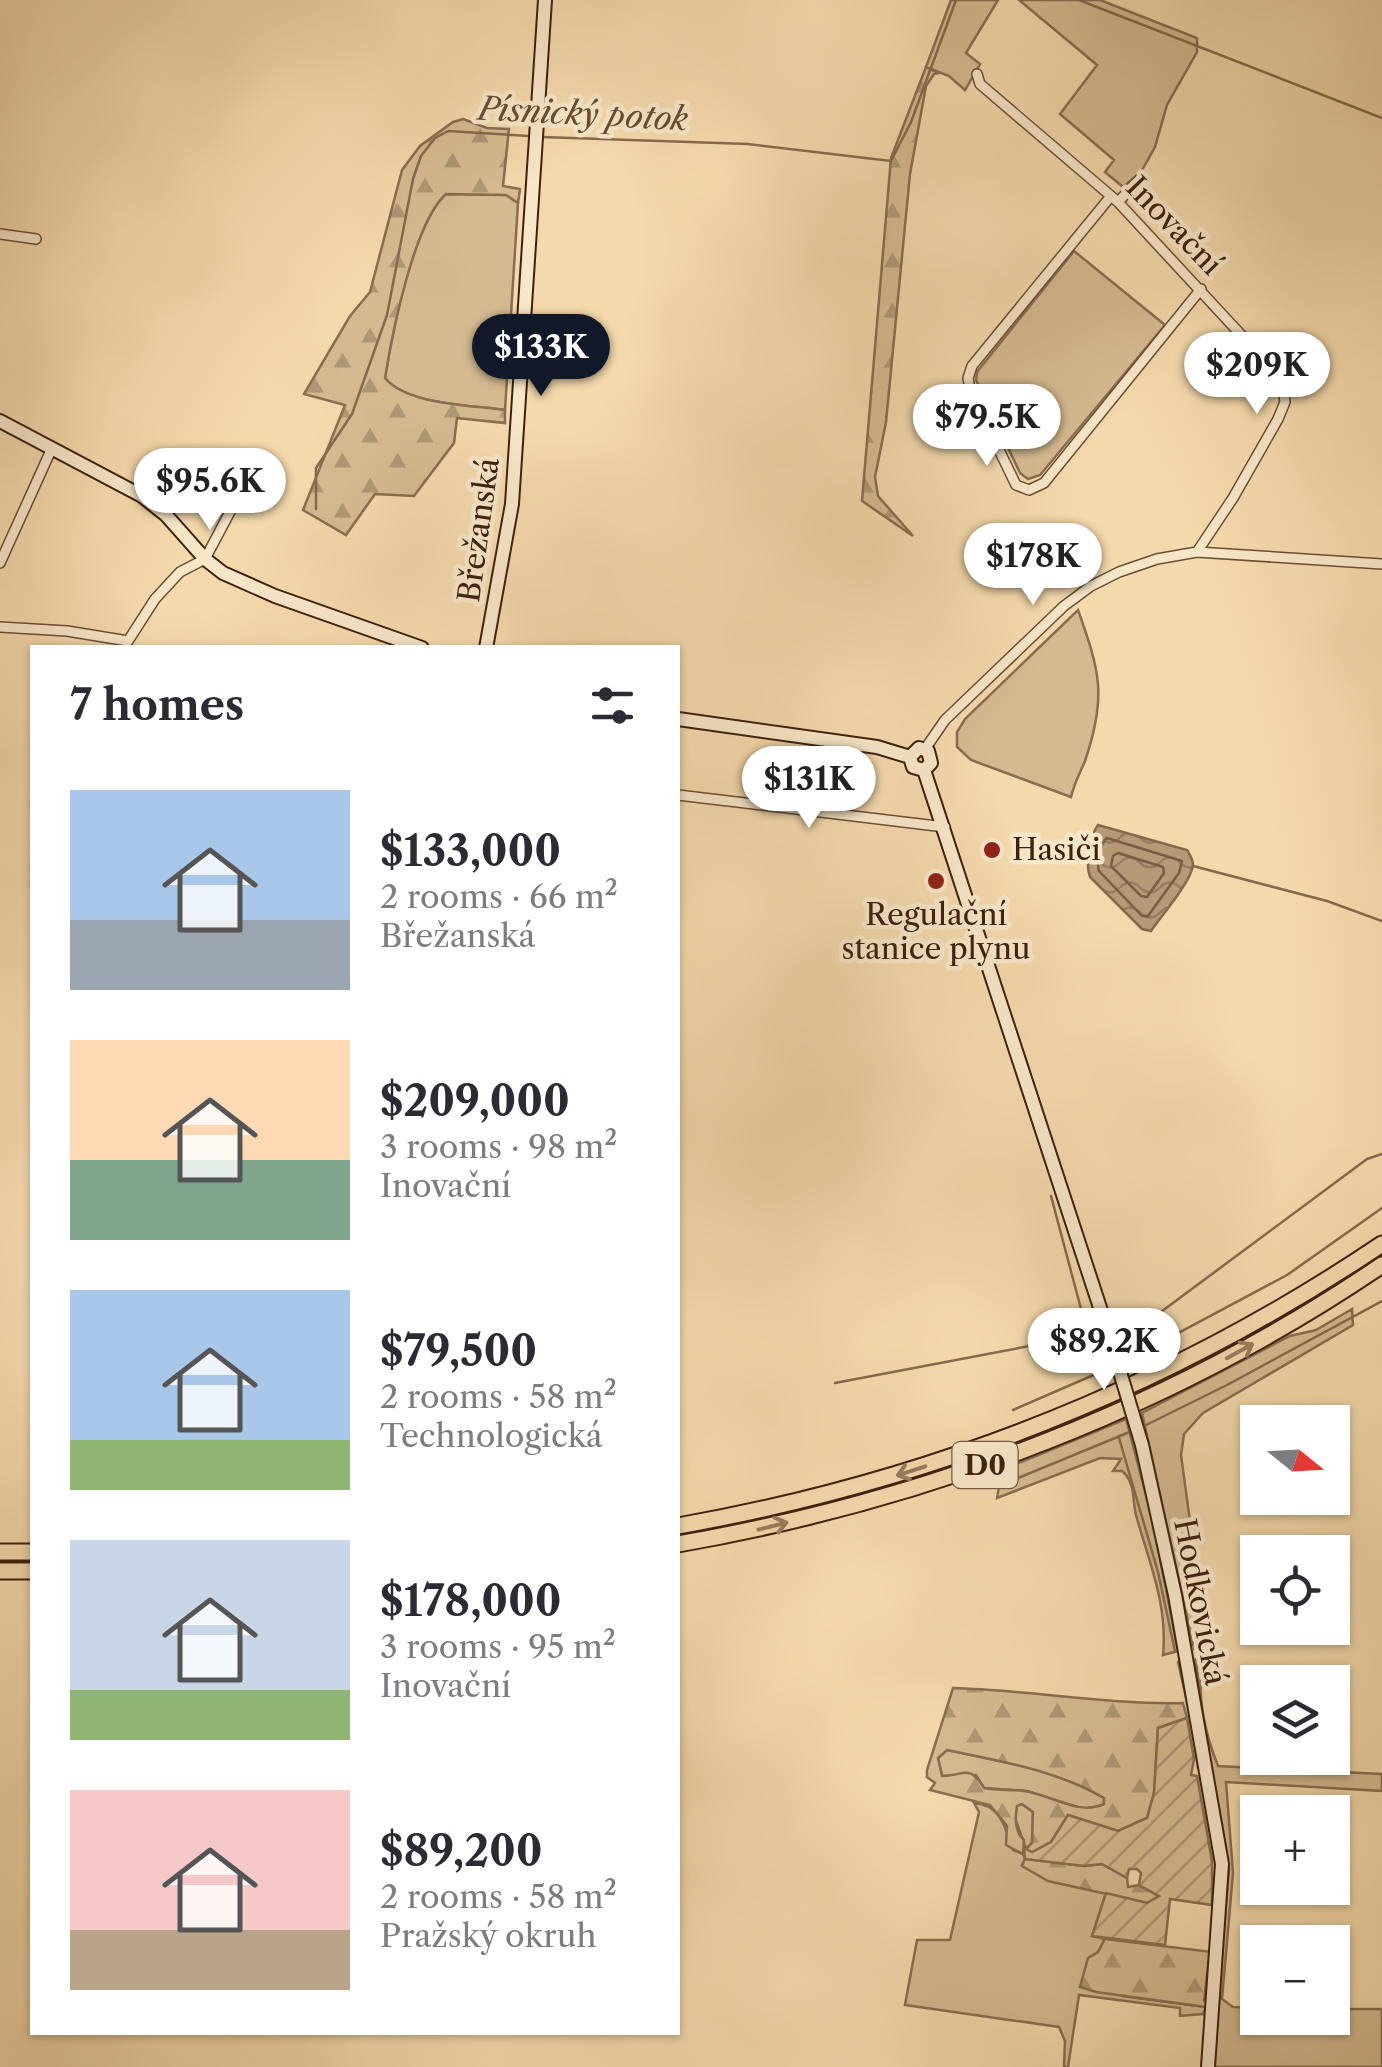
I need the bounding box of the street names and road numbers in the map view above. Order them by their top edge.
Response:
street label: Inovační [1118,169,1230,283]
street label: Břežanská [450,455,507,605]
road number: D0 [952,1442,1018,1488]
street label: Hodkovická [1166,1515,1235,1689]

